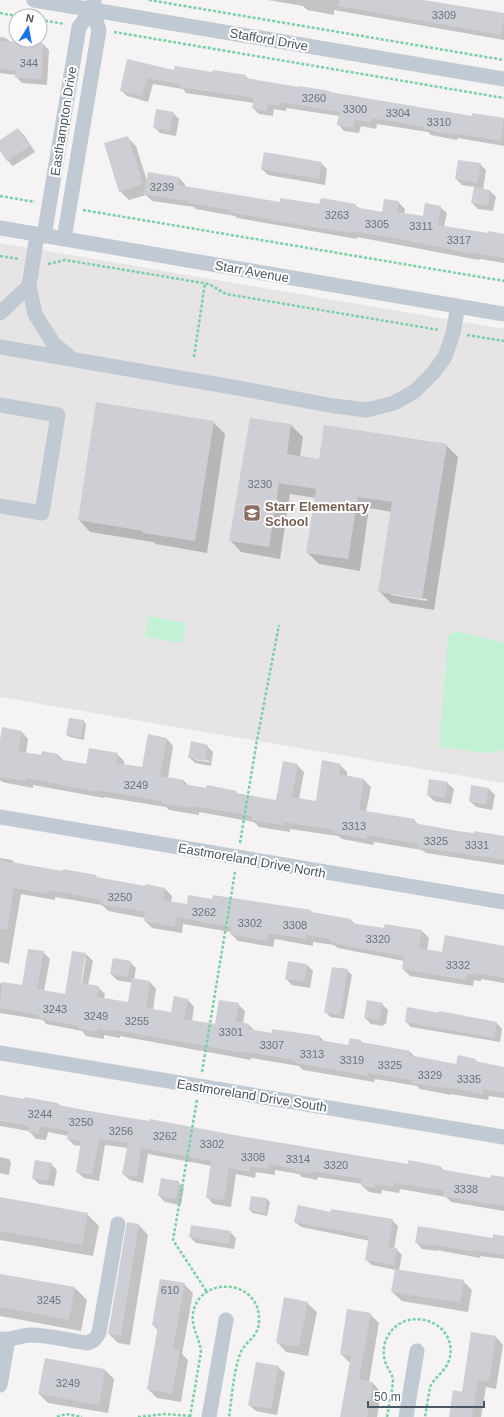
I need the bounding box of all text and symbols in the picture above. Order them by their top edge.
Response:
north arrow [8,8,48,48]
house number: 3309 [432,9,456,21]
text: N [25,12,35,25]
street label: Stafford Drive [229,25,309,54]
house number: 344 [20,57,38,69]
street label: Easthampton Drive [47,65,80,177]
house number: 3260 [302,92,326,104]
house number: 3300 [343,103,367,115]
house number: 3304 [386,107,410,119]
house number: 3310 [427,116,451,128]
house number: 3239 [150,181,174,193]
house number: 3263 [325,209,349,221]
house number: 3305 [365,218,389,230]
house number: 3311 [409,220,433,232]
house number: 3317 [447,234,471,246]
street label: Starr Avenue [214,258,290,285]
house number: 3230 [248,478,272,490]
place label: Starr Elementary School [265,499,370,529]
school or university icon: Starr Elementary School [242,503,262,523]
house number: 3249 [124,779,148,791]
house number: 3313 [342,820,366,832]
house number: 3325 [424,835,448,847]
house number: 3331 [465,839,489,851]
street label: Eastmoreland Drive North [177,840,327,881]
house number: 3250 [108,891,132,903]
house number: 3262 [192,906,216,918]
house number: 3302 [238,917,262,929]
house number: 3308 [283,919,307,931]
house number: 3320 [366,933,390,945]
house number: 3332 [446,959,470,971]
house number: 3243 [43,1003,67,1015]
house number: 3249 [84,1010,108,1022]
house number: 3255 [125,1015,149,1027]
house number: 3301 [219,1026,243,1038]
house number: 3307 [260,1039,284,1051]
house number: 3313 [300,1048,324,1060]
house number: 3319 [340,1054,364,1066]
house number: 3325 [378,1059,402,1071]
house number: 3329 [418,1069,442,1081]
house number: 3335 [457,1073,481,1085]
street label: Eastmoreland Drive South [176,1076,328,1115]
house number: 3244 [28,1108,52,1120]
house number: 3250 [69,1116,93,1128]
house number: 3256 [109,1125,133,1137]
house number: 3262 [153,1130,177,1142]
house number: 3302 [200,1138,224,1150]
house number: 3308 [241,1151,265,1163]
house number: 3314 [286,1153,310,1165]
house number: 3320 [324,1159,348,1171]
house number: 3338 [454,1183,478,1195]
house number: 610 [161,1284,179,1296]
house number: 3245 [37,1294,61,1306]
house number: 3249 [56,1377,80,1389]
scale bar [368,1383,484,1409]
text: 50 m [374,1390,401,1404]

